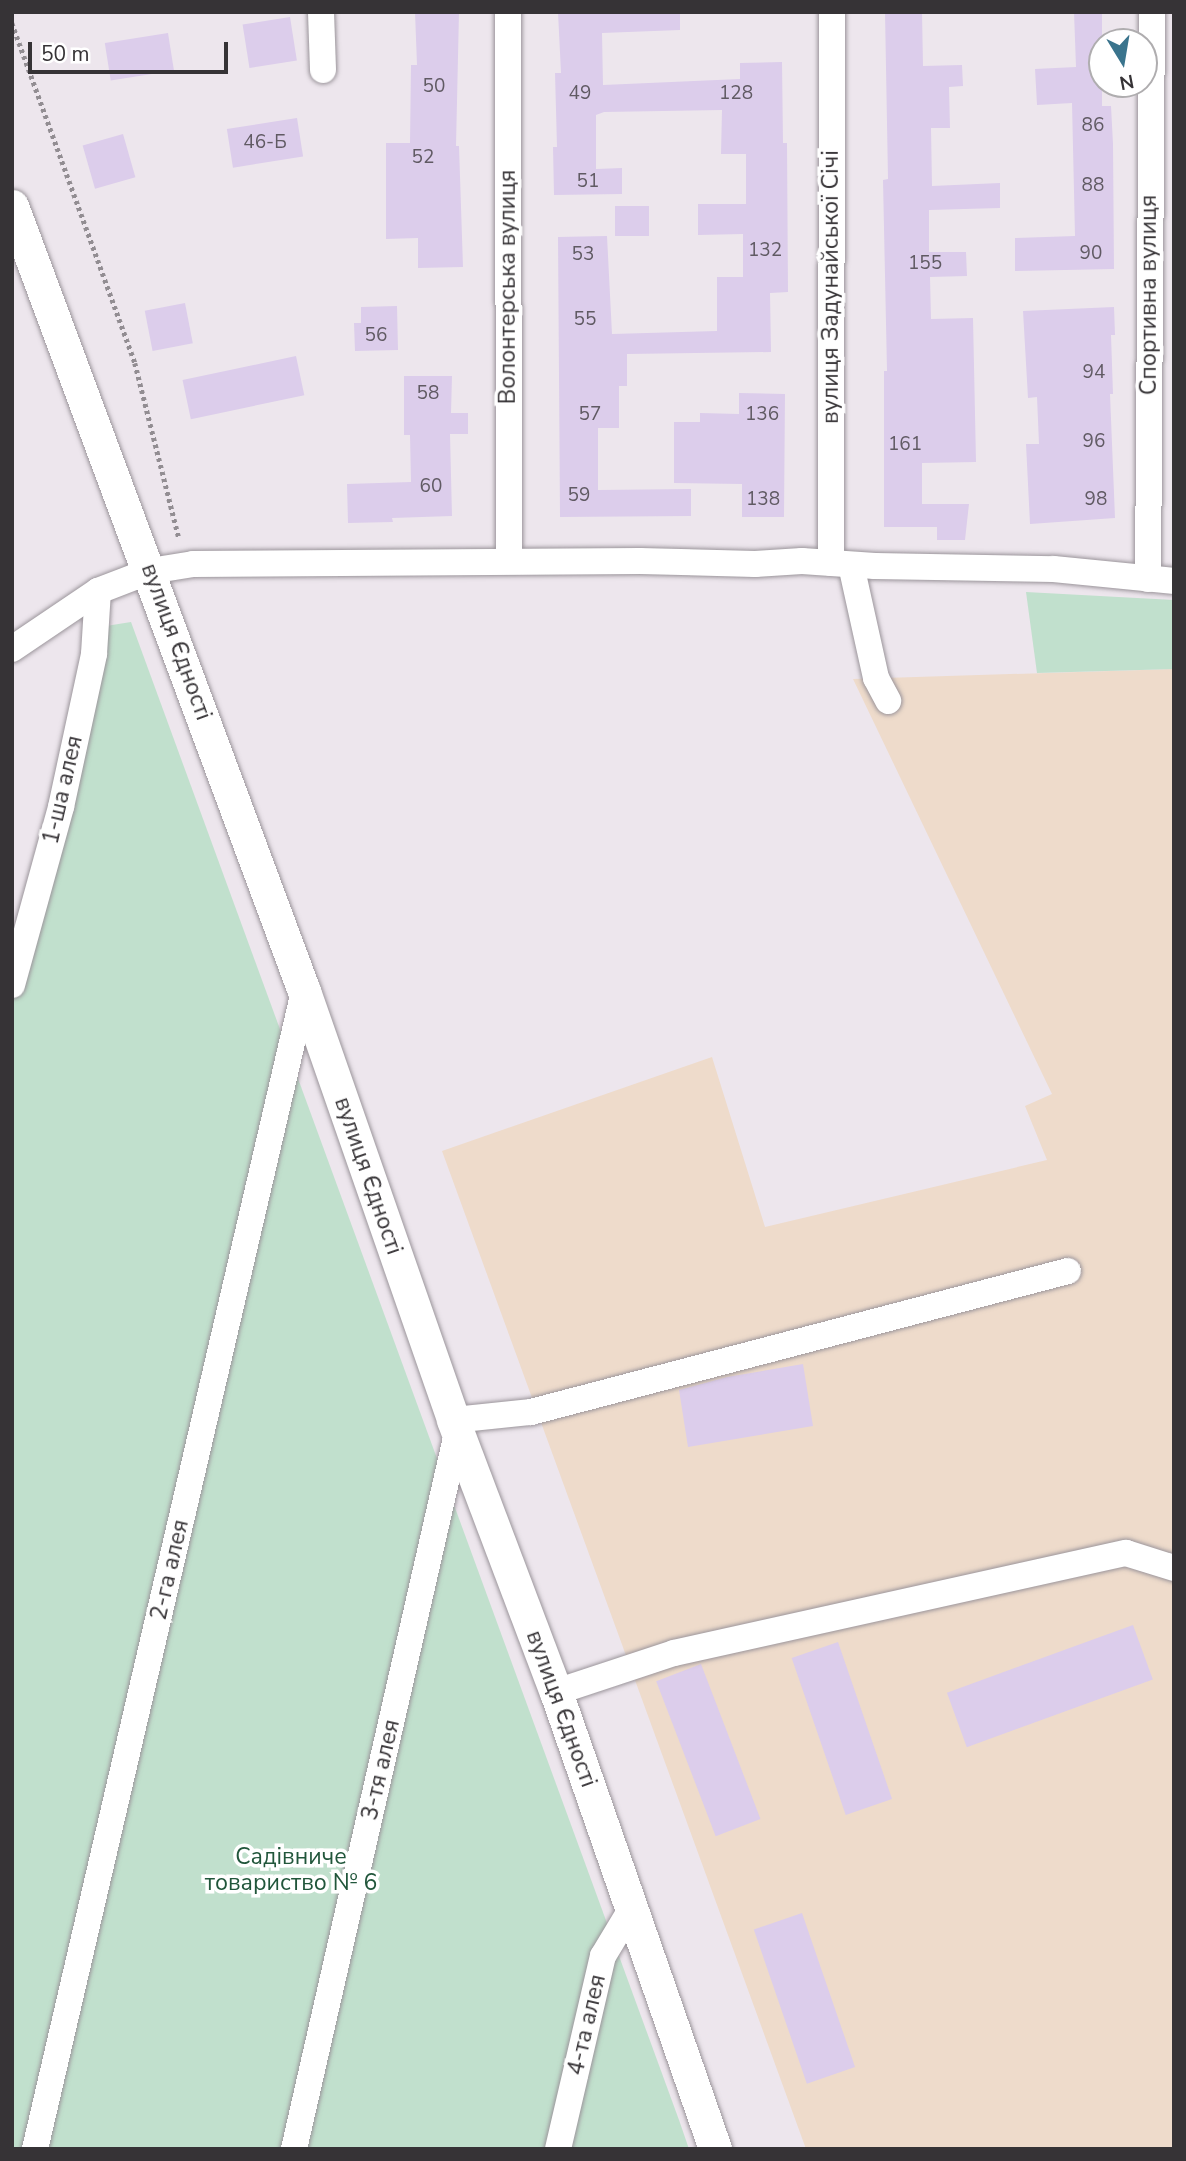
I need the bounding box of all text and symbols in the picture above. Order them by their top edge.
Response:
scale bar [32,28,231,72]
north arrow [1088,28,1158,98]
text: 50 m [41,40,90,68]
text: N [1117,68,1136,96]
house number: 50 [423,76,445,98]
house number: 49 [569,83,591,105]
house number: 128 [719,83,753,105]
house number: 86 [1082,115,1104,137]
house number: 46-Б [243,132,287,154]
house number: 52 [412,147,434,169]
street label: вулиця Задунайської Січі [817,150,845,424]
street label: Волонтерська вулиця [494,170,522,404]
house number: 51 [577,171,599,193]
house number: 88 [1082,175,1104,197]
street label: Спортивна вулиця [1135,195,1163,395]
house number: 132 [748,240,782,262]
house number: 90 [1080,243,1102,265]
house number: 53 [572,244,594,266]
house number: 155 [908,253,942,275]
house number: 55 [574,309,596,331]
house number: 56 [365,325,387,347]
house number: 94 [1083,362,1105,384]
house number: 58 [417,383,439,405]
house number: 57 [579,404,601,426]
house number: 136 [745,404,779,426]
house number: 96 [1083,431,1105,453]
house number: 161 [888,434,922,456]
house number: 60 [420,476,442,498]
house number: 59 [568,485,590,507]
house number: 138 [746,489,780,511]
house number: 98 [1085,489,1107,511]
street label: вулиця Єдності [135,560,217,724]
street label: 1-ша алея [37,733,89,847]
street label: вулиця Єдності [328,1094,408,1258]
street label: 2-га алея [145,1517,195,1623]
street label: вулиця Єдності [520,1627,602,1791]
street label: 3-тя алея [356,1717,406,1823]
park label: Садівниче товариство № 6 [205,1843,377,1897]
street label: 4-та алея [562,1972,612,2078]

